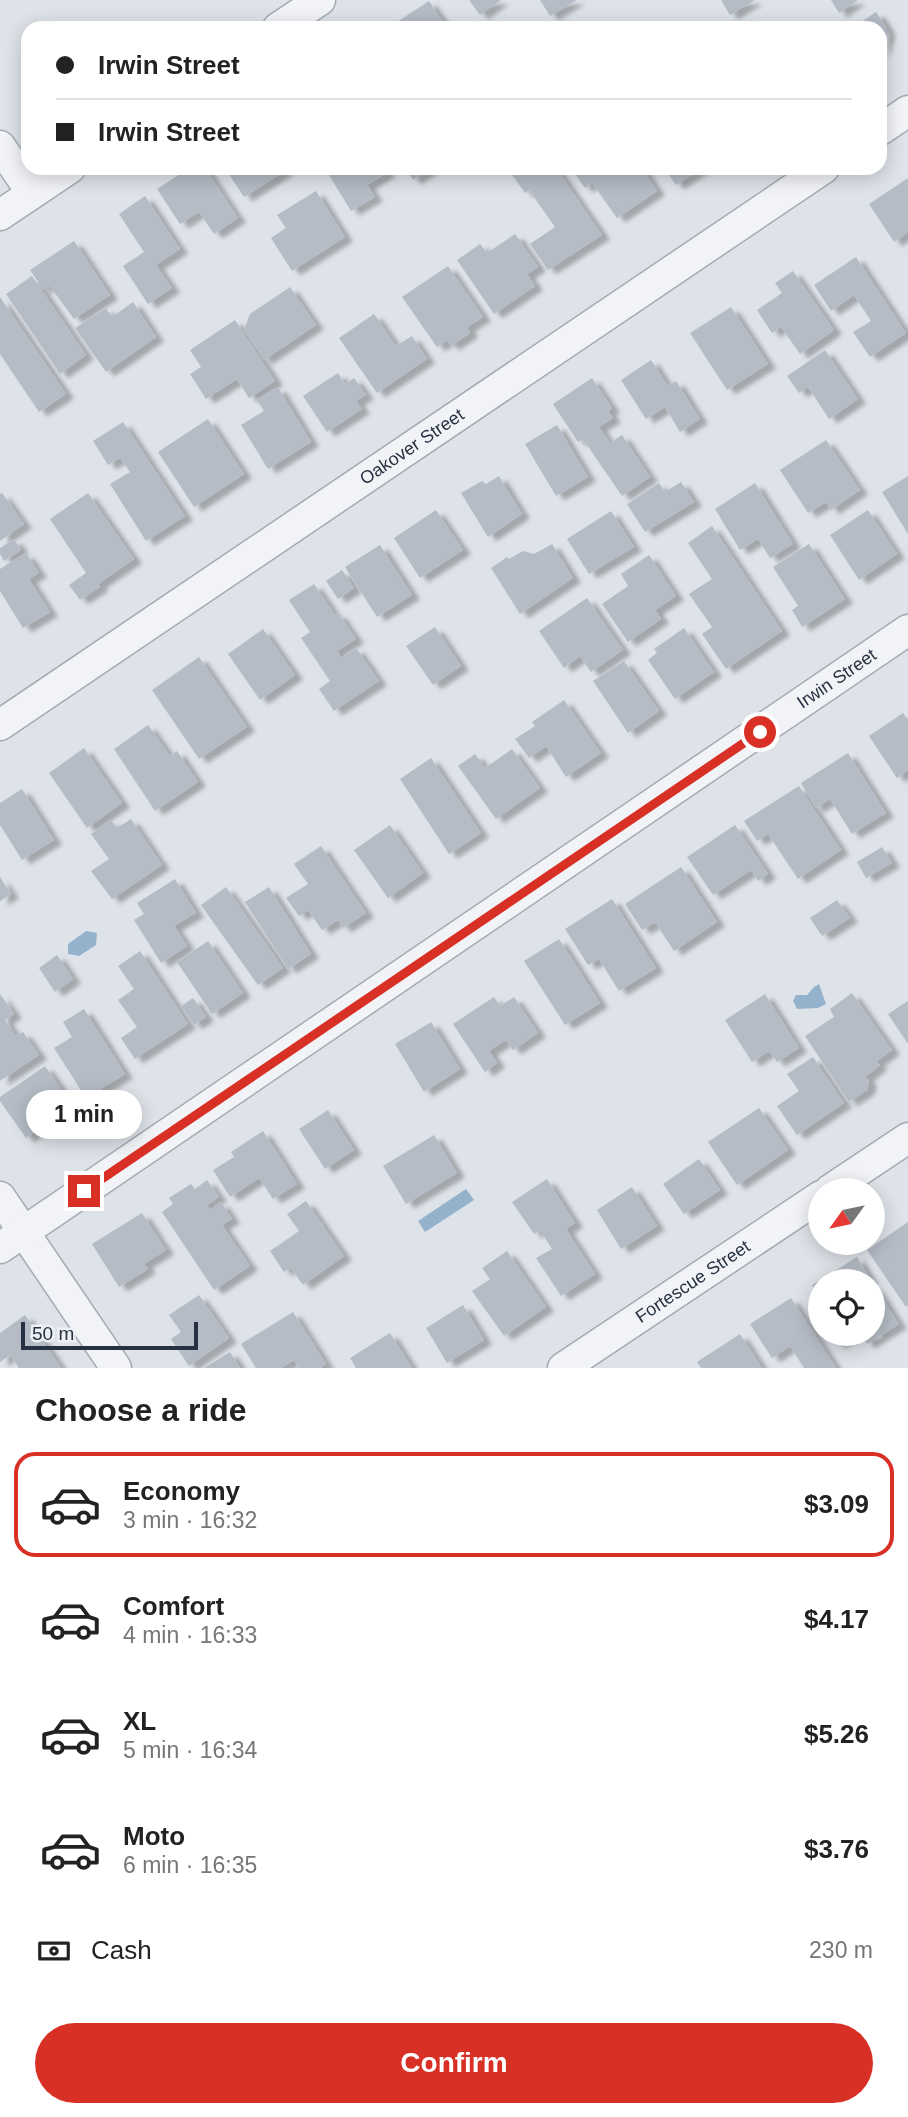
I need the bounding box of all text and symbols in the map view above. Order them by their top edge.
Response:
text: Irwin Street [98,50,240,80]
text: Irwin Street [98,117,240,147]
street label: Oakover Street [356,404,468,489]
street label: Irwin Street [793,645,880,712]
route start [744,716,776,748]
callout: 1 min [26,1090,142,1138]
text: 1 min [54,1101,114,1127]
route end [68,1175,100,1207]
north arrow [808,1178,886,1255]
map controls [808,1178,885,1346]
street label: Fortescue Street [632,1236,754,1327]
button: locate [808,1269,885,1346]
scale bar [21,1319,198,1351]
text: 50 m [32,1323,74,1344]
text: Choose a ride [35,1392,247,1428]
icon: car [39,1473,102,1536]
text: Economy [123,1476,240,1506]
text: $3.09 [804,1489,869,1519]
text: 3 min · 16:32 [123,1507,257,1533]
icon: car [39,1588,102,1651]
text: Comfort [123,1591,224,1621]
text: $4.17 [804,1604,869,1634]
text: 4 min · 16:33 [123,1622,257,1648]
icon: car [39,1703,102,1766]
text: XL [123,1706,156,1736]
text: $5.26 [804,1719,869,1749]
text: 5 min · 16:34 [123,1737,257,1763]
icon: car [39,1818,102,1881]
text: Moto [123,1821,185,1851]
text: $3.76 [804,1834,869,1864]
text: 6 min · 16:35 [123,1852,257,1878]
icon: cash [35,1932,73,1970]
text: Cash [91,1935,152,1965]
text: 230 m [809,1937,873,1963]
button: Confirm [35,2023,873,2103]

